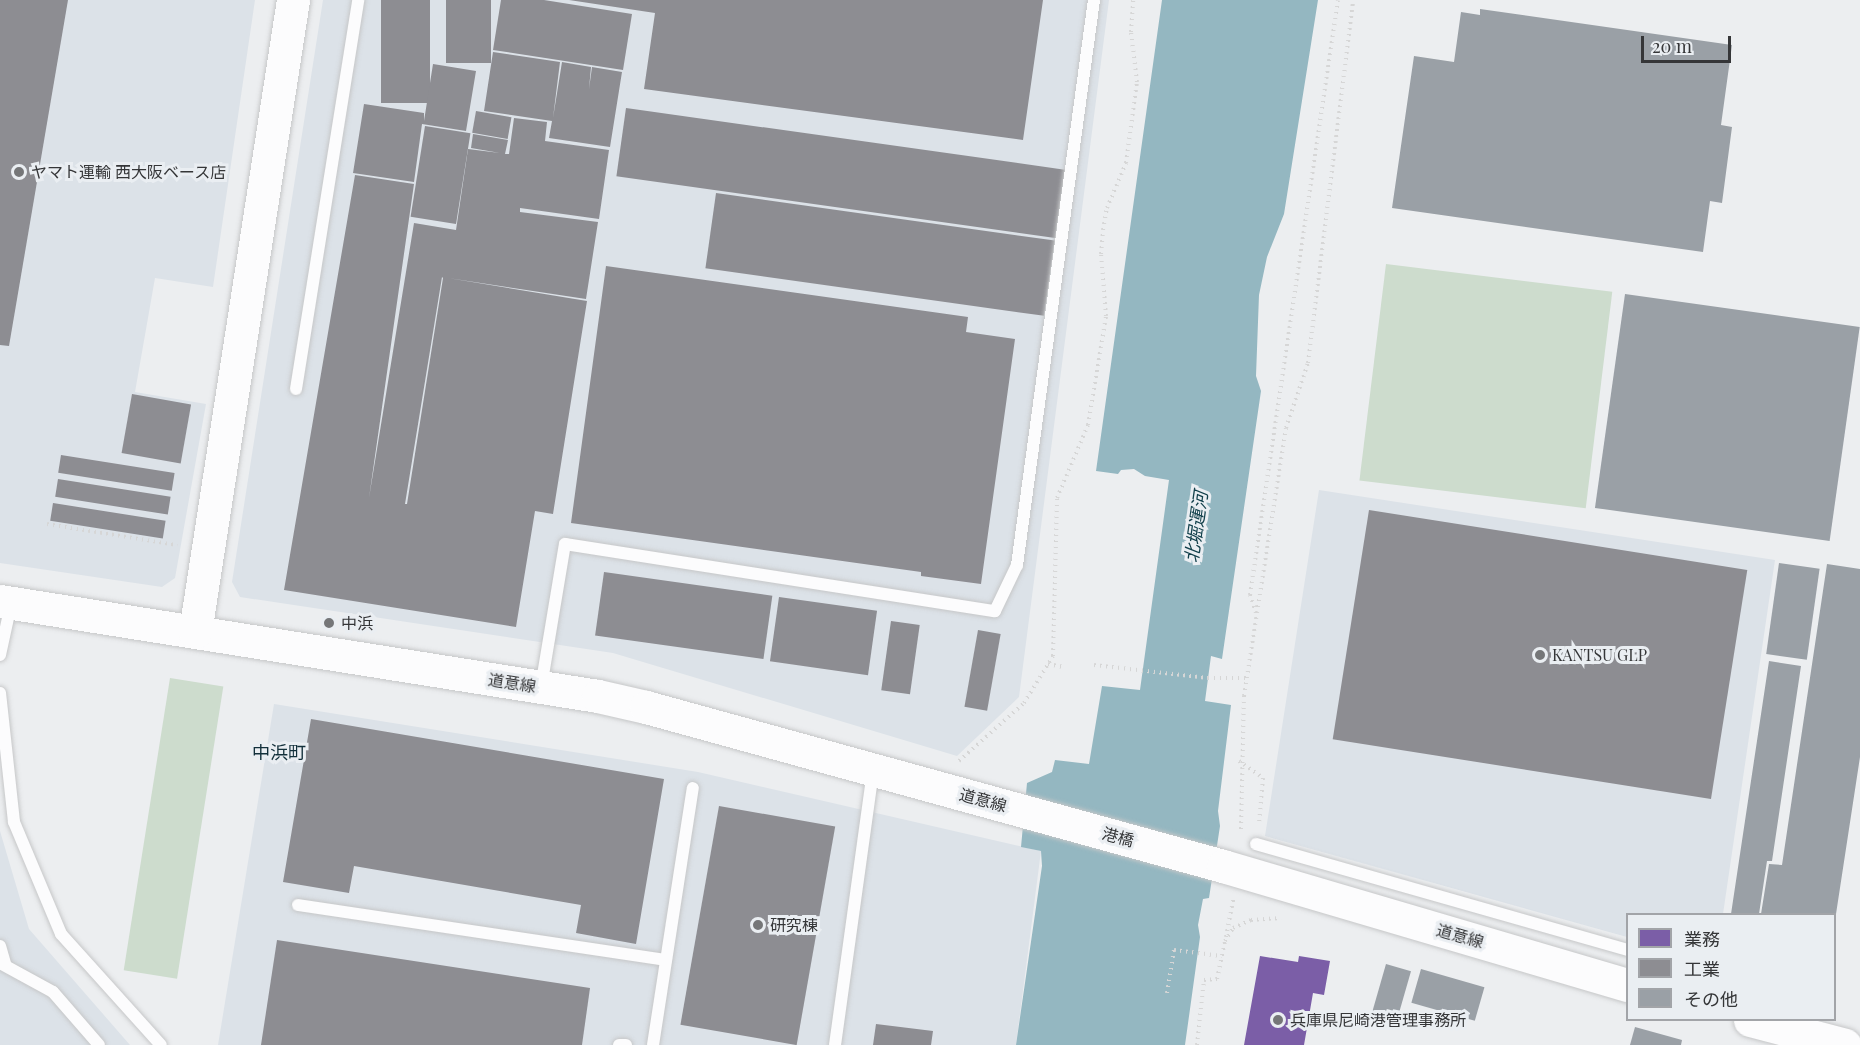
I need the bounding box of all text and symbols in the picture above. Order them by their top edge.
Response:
scale bar [1644,24,1734,62]
text: 20 m [1652,34,1692,58]
place label: ヤマト運輸 西大阪ベース店 [31,162,227,182]
marker: ヤマト運輸 西大阪ベース店 [12,165,26,179]
water label: 北堀運河 [1180,490,1212,564]
place label: 中浜 [341,613,373,633]
marker: 中浜 [322,616,336,630]
place label: KANTSU GLP [1552,645,1647,665]
marker: KANTSU GLP [1533,648,1547,662]
street label: 道意線 [487,670,537,696]
district label: 中浜町 [252,741,306,763]
street label: 道意線 [957,785,1009,815]
street label: 港橋 [1100,824,1136,850]
legend [1626,913,1836,1021]
place label: 研究棟 [770,915,818,935]
marker: 研究棟 [751,918,765,932]
street label: 道意線 [1434,920,1486,952]
text: 業務 [1684,927,1720,951]
text: 工業 [1684,957,1720,981]
text: その他 [1684,987,1738,1011]
place label: 兵庫県尼崎港管理事務所 [1290,1010,1466,1030]
marker: 兵庫県尼崎港管理事務所 [1271,1013,1285,1027]

